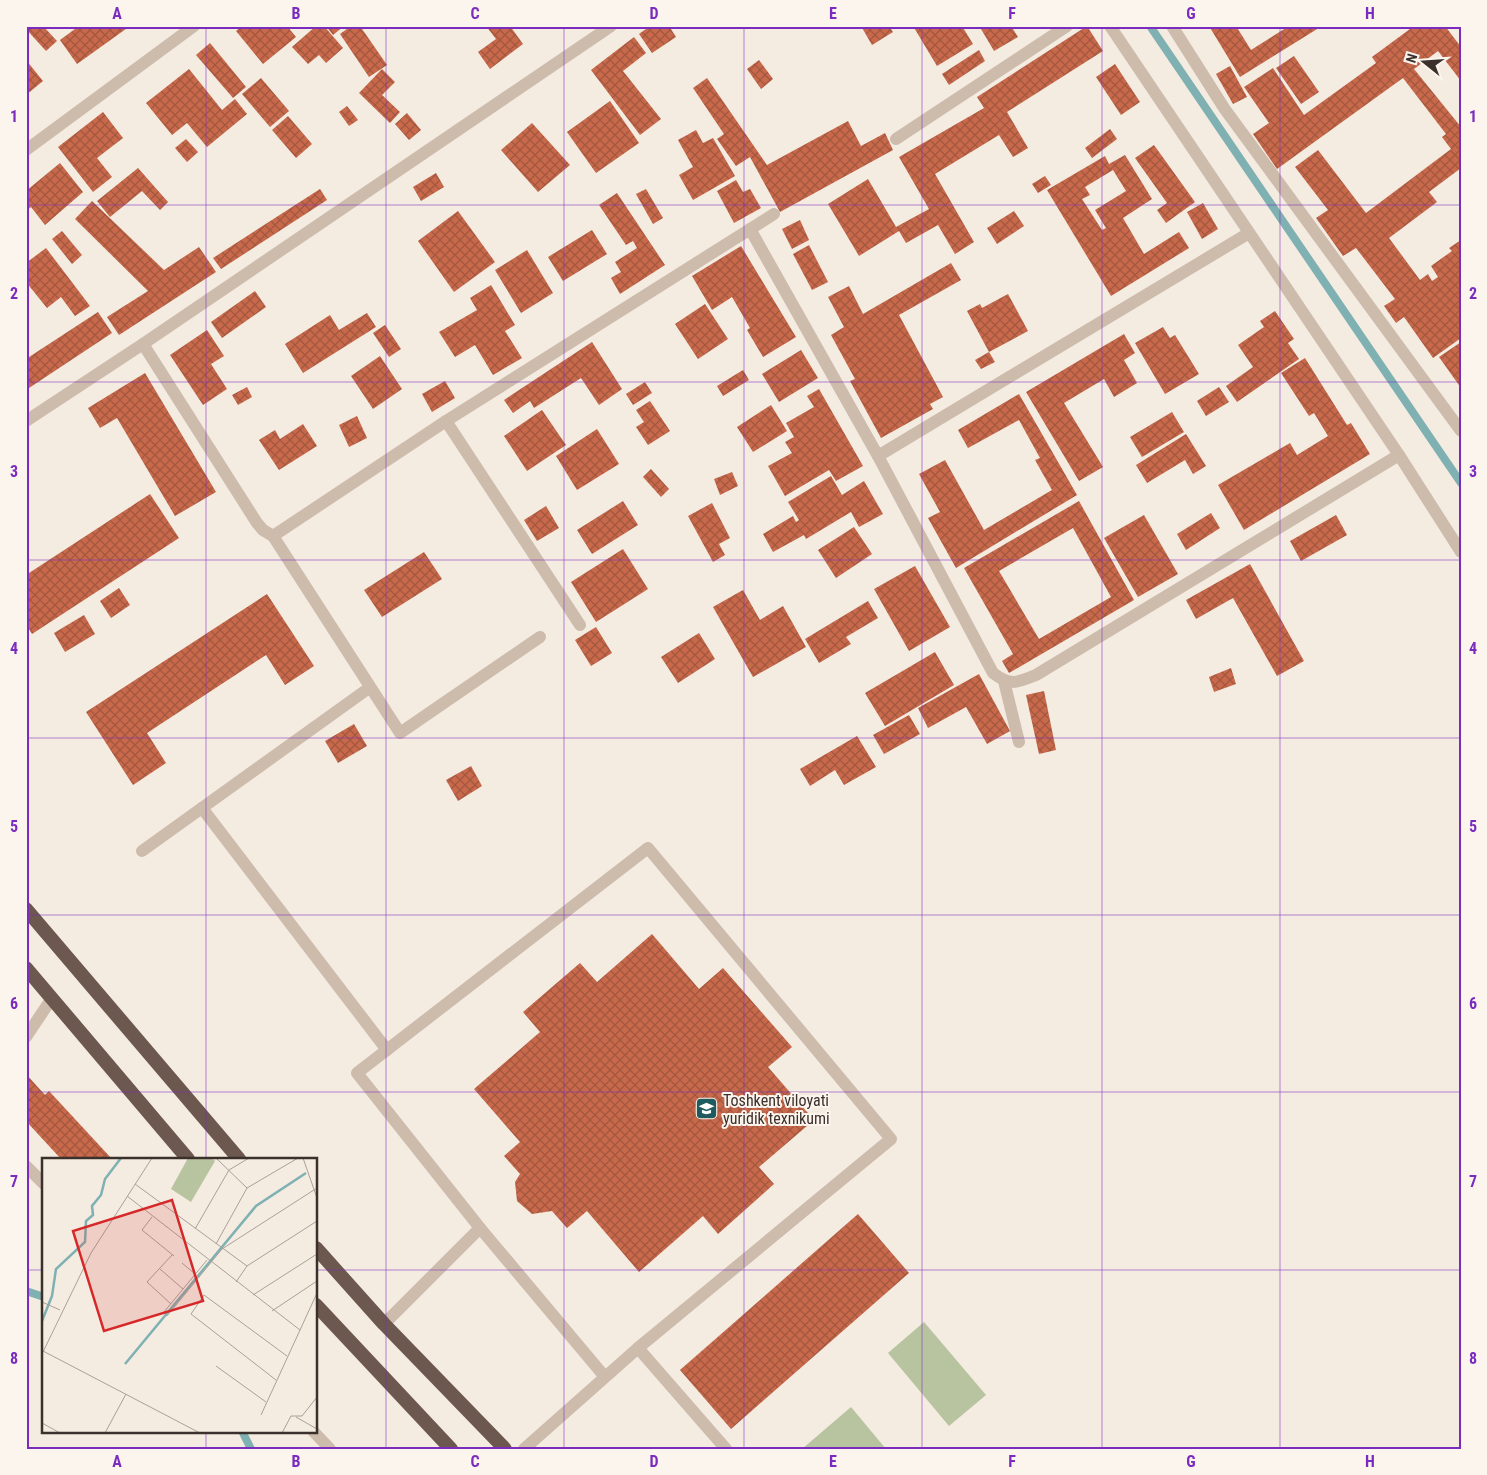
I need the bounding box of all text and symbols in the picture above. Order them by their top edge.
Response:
text: A [112,4,122,23]
text: B [292,4,301,23]
text: C [470,4,480,23]
text: D [649,4,659,23]
text: E [829,4,837,23]
text: F [1008,4,1016,23]
text: G [1186,4,1196,23]
text: H [1365,4,1375,23]
north arrow [1400,38,1450,88]
text: N [1403,52,1420,65]
text: 1 [10,107,18,126]
text: 1 [1469,107,1477,126]
text: 2 [10,284,18,303]
text: 2 [1469,284,1477,303]
text: 3 [10,462,18,481]
text: 3 [1469,462,1477,481]
text: 4 [10,639,18,658]
text: 4 [1469,639,1477,658]
text: 5 [10,817,18,836]
text: 5 [1469,817,1477,836]
text: 6 [10,994,18,1013]
text: 6 [1469,994,1477,1013]
place label: Toshkent viloyati yuridik texnikumi [723,1091,830,1128]
school or university icon: Toshkent viloyati yuridik texnikumi [695,1097,719,1121]
inset map [42,1158,318,1432]
text: 7 [10,1172,18,1191]
text: 7 [1469,1172,1477,1191]
text: 8 [10,1349,18,1368]
text: 8 [1469,1349,1477,1368]
text: A [112,1452,122,1471]
text: B [292,1452,301,1471]
text: C [470,1452,480,1471]
text: D [649,1452,659,1471]
text: E [829,1452,837,1471]
text: F [1008,1452,1016,1471]
text: G [1186,1452,1196,1471]
text: H [1365,1452,1375,1471]

